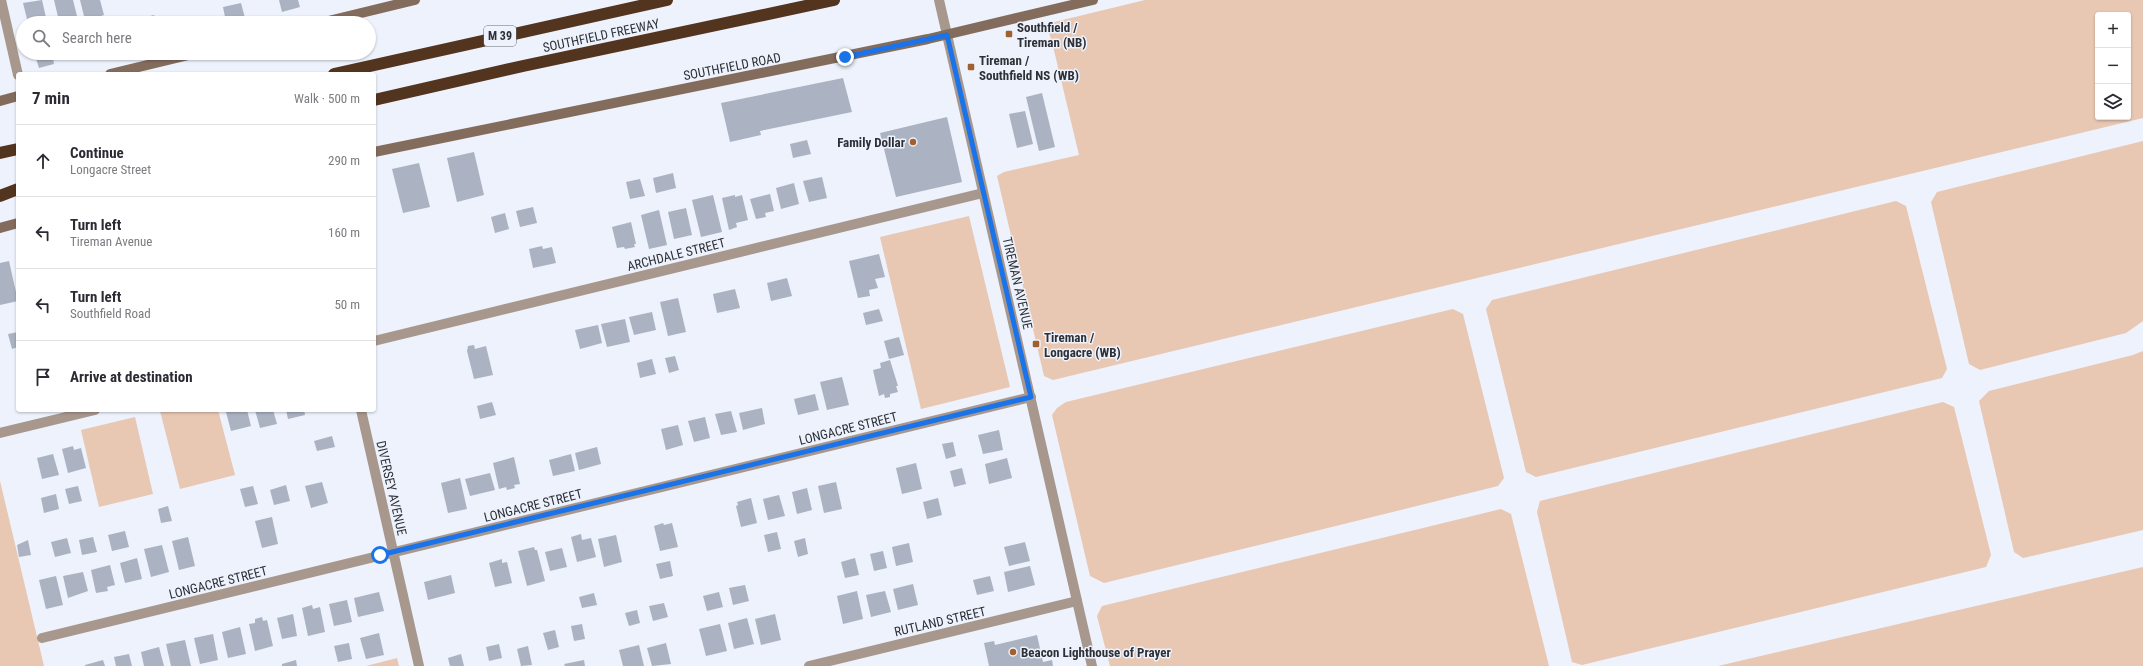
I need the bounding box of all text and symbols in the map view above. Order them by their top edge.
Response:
map controls [2095,12,2131,120]
button: + [2095,12,2131,48]
search box [16,16,376,60]
street label: SOUTHFIELD FREEWAY [542,16,661,55]
place label: Southfield / Tireman (NB) [1017,20,1087,50]
road number: M 39 [484,26,516,46]
icon: search [30,27,52,49]
text: Search here [62,29,132,47]
marker: Southfield / Tireman (NB) [1004,29,1014,39]
route end [836,48,854,66]
button: − [2095,48,2131,84]
street label: SOUTHFIELD ROAD [682,50,782,83]
place label: Tireman / Southfield NS (WB) [979,53,1079,83]
marker: Tireman / Southfield NS (WB) [966,62,976,72]
button: layers [2095,84,2131,120]
text: 7 min [32,88,70,108]
text: Walk · 500 m [294,91,360,106]
place label: Family Dollar [837,135,906,150]
marker: Family Dollar [908,137,918,147]
text: Continue [70,144,124,162]
icon: ahead [32,150,54,172]
text: 290 m [328,153,360,168]
text: Longacre Street [70,162,151,177]
text: Turn left [70,216,121,234]
icon: left [32,222,54,244]
text: 160 m [328,225,360,240]
text: Tireman Avenue [70,234,152,249]
street label: ARCHDALE STREET [626,235,727,274]
street label: TIREMAN AVENUE [1000,235,1035,331]
text: Turn left [70,288,121,306]
icon: left [32,294,54,316]
text: 50 m [334,297,360,312]
text: Southfield Road [70,306,151,321]
place label: Tireman / Longacre (WB) [1044,330,1121,360]
marker: Tireman / Longacre (WB) [1031,339,1041,349]
icon: arrive [32,366,54,388]
text: Arrive at destination [70,368,193,386]
street label: LONGACRE STREET [797,409,899,448]
street label: DIVERSEY AVENUE [373,439,410,537]
street label: LONGACRE STREET [482,486,584,525]
route start [371,546,389,564]
street label: LONGACRE STREET [167,563,269,602]
street label: RUTLAND STREET [893,604,988,639]
place label: Beacon Lighthouse of Prayer [1021,645,1171,660]
marker: Beacon Lighthouse of Prayer [1008,647,1018,657]

